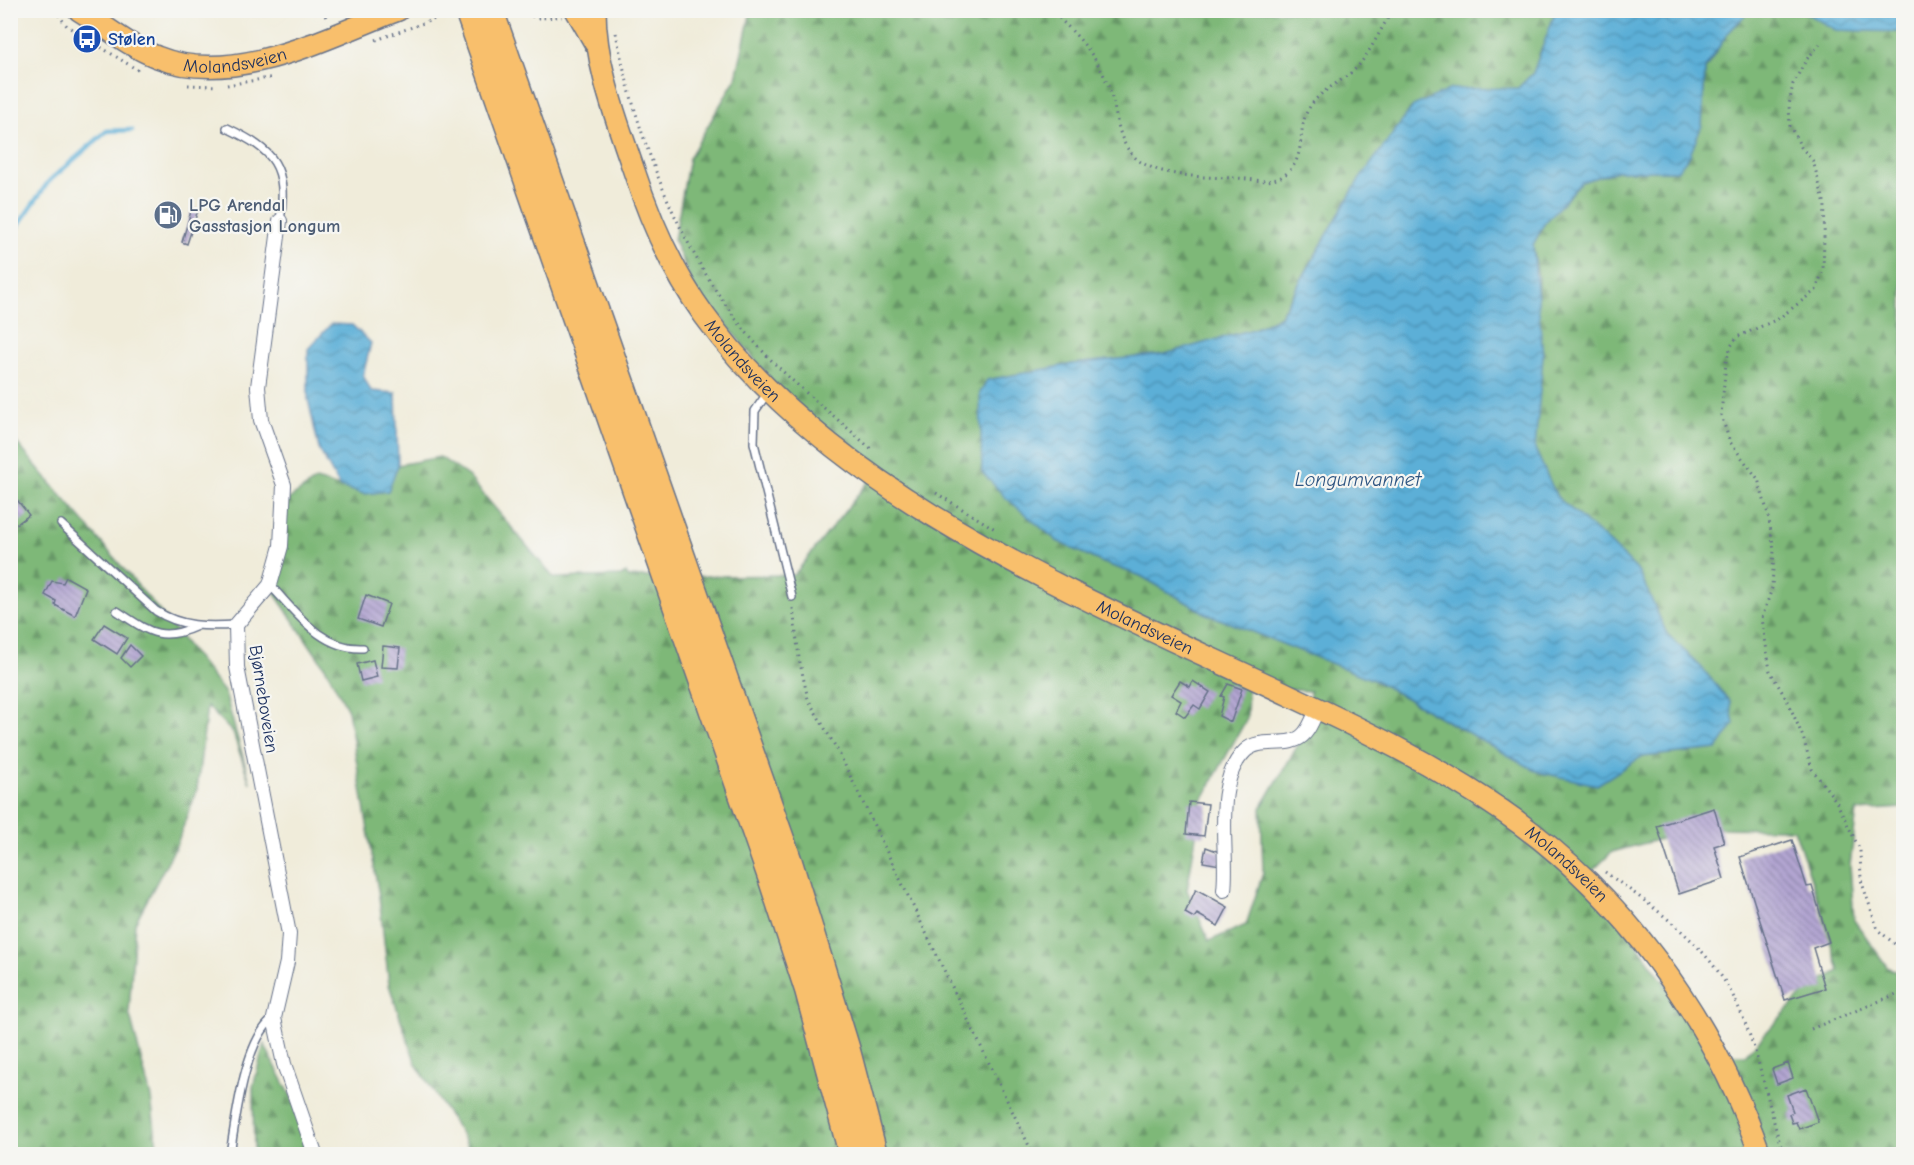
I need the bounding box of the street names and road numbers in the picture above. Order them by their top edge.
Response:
street label: Molandsveien [182,44,289,78]
street label: Molandsveien [700,315,785,407]
street label: Molandsveien [1093,596,1196,660]
street label: Bjørneboveien [245,643,282,755]
street label: Molandsveien [1521,821,1612,907]

